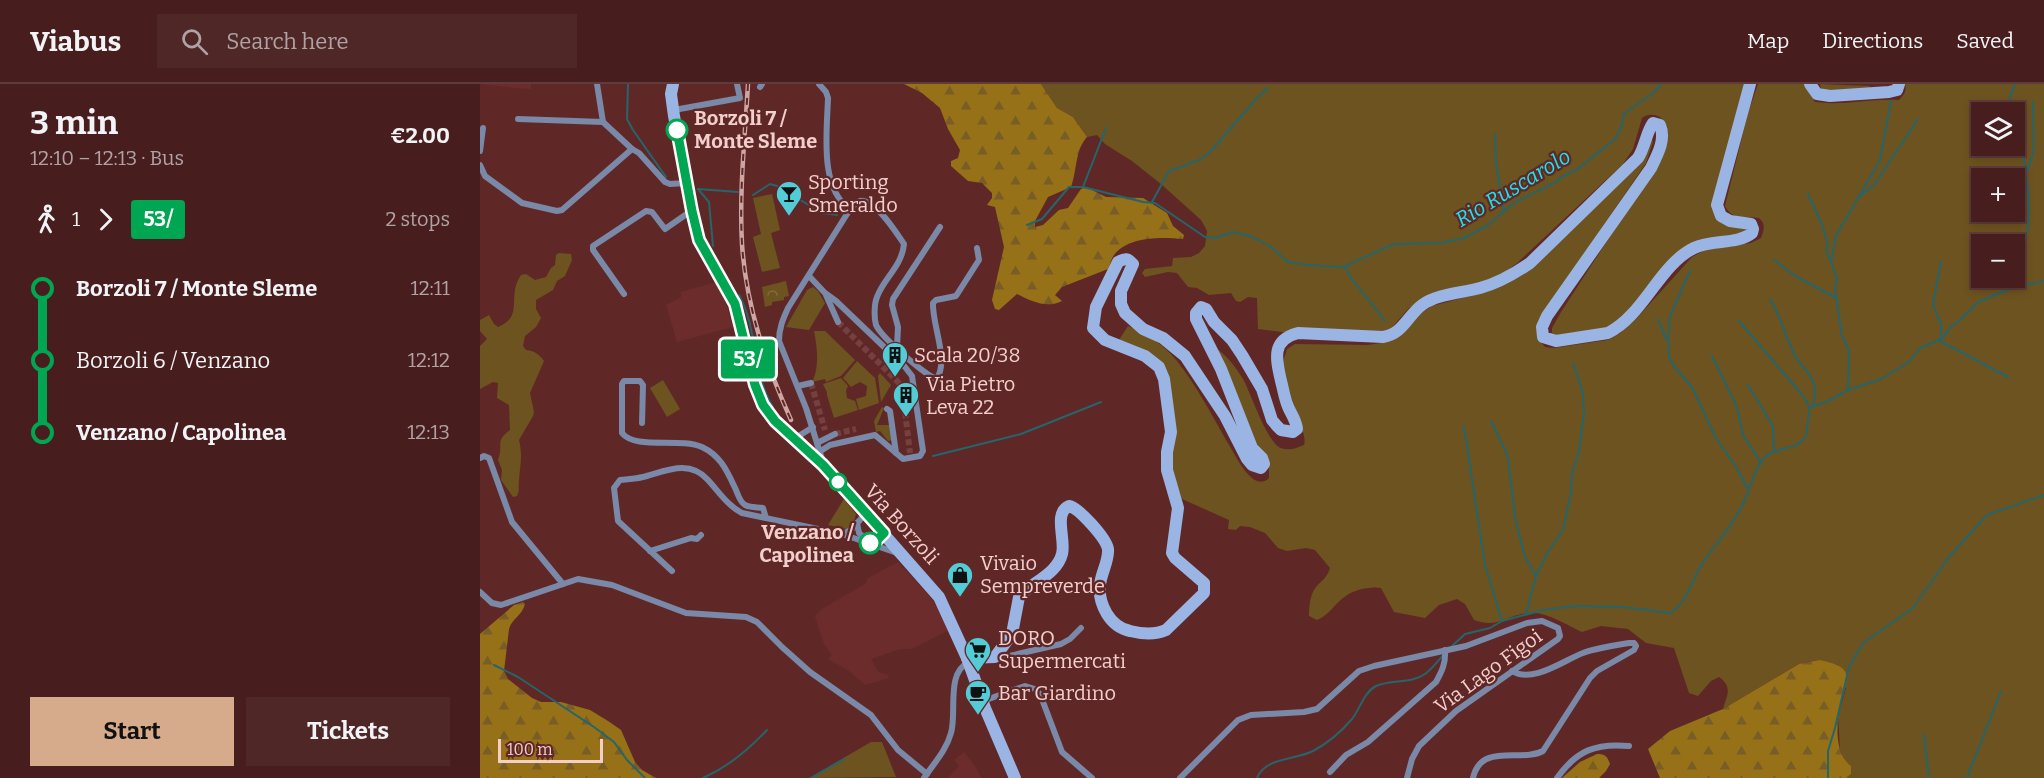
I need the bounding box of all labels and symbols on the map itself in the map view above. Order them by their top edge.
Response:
place label: Borzoli 7 / Monte Sleme [694,106,817,153]
marker: Borzoli 7 / Monte Sleme [666,119,688,141]
water label: Rio Ruscarolo [1451,143,1575,233]
place label: Sporting Smeraldo [808,170,898,217]
bar icon: Sporting Smeraldo [774,179,804,217]
line badge: 53/ [714,340,782,378]
building icon: Scala 20/38 [880,340,910,378]
place label: Scala 20/38 [914,343,1020,367]
place label: Via Pietro Leva 22 [926,372,1015,419]
building icon: Via Pietro Leva 22 [891,380,921,418]
unlabelled marker [829,473,847,491]
street label: Via Borzoli [860,479,944,569]
place label: Venzano / Capolinea [759,520,854,567]
marker: Venzano / Capolinea [859,532,881,554]
place label: Vivaio Sempreverde [980,551,1105,598]
shop icon: Vivaio Sempreverde [945,560,975,598]
street label: Via Lago Figoi [1430,624,1546,718]
place label: DORO Supermercati [998,626,1126,673]
supermarket icon: DORO Supermercati [963,635,993,673]
cafe icon: Bar Giardino [963,678,993,716]
place label: Bar Giardino [998,681,1116,705]
scale bar [498,736,603,764]

